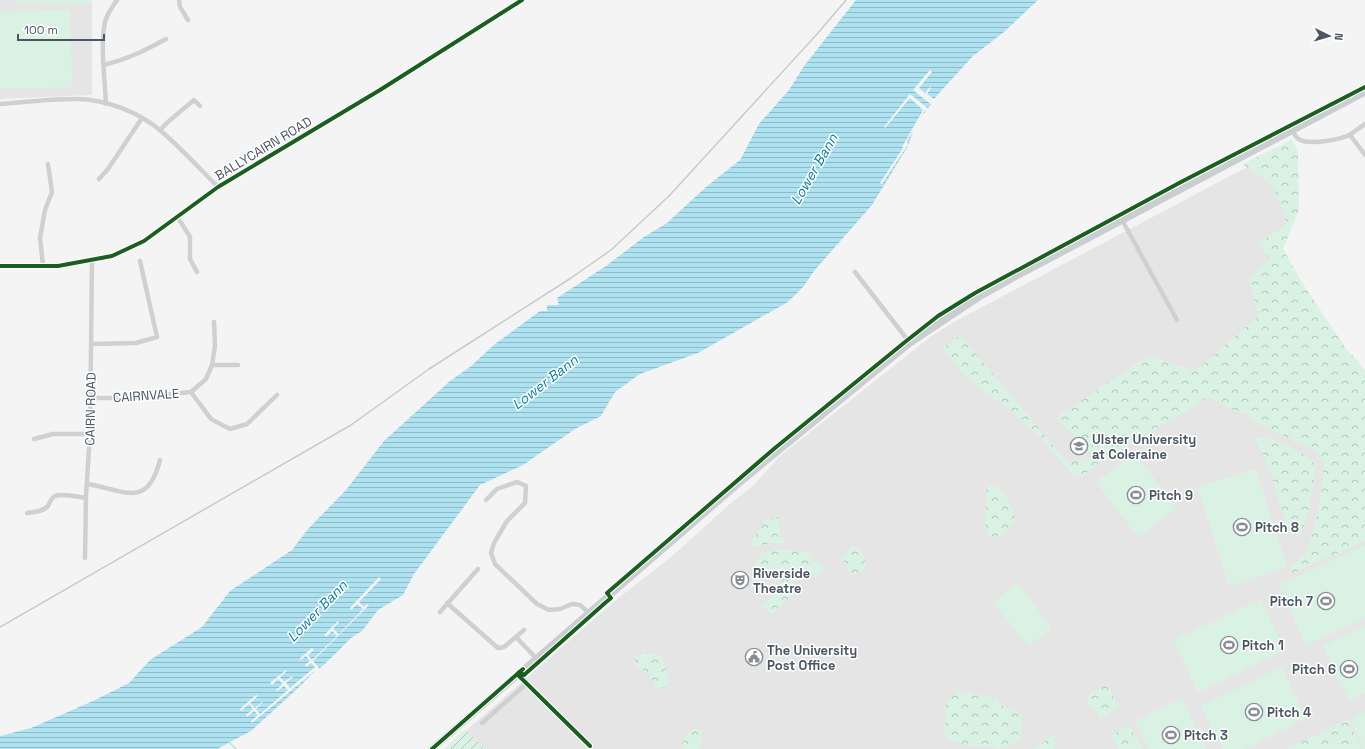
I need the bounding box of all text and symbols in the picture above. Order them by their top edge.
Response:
scale bar [18,16,104,42]
north arrow [1309,16,1349,56]
text: 100 m [24,22,58,38]
text: N [1332,33,1346,41]
street label: BALLYCAIRN ROAD [212,113,315,184]
water label: Lower Bann [786,130,842,208]
water label: Lower Bann [508,350,582,413]
street label: CAIRN ROAD [81,372,100,446]
street label: CAIRNVALE [112,385,180,406]
place label: Ulster University at Coleraine [1092,431,1196,463]
school or university icon: Ulster University at Coleraine [1069,436,1089,456]
sports icon: Pitch 9 [1126,485,1146,505]
place label: Pitch 9 [1149,487,1193,504]
sports icon: Pitch 8 [1232,517,1252,537]
place label: Pitch 8 [1255,519,1299,536]
place label: Riverside Theatre [753,565,810,597]
theatre icon: Riverside Theatre [730,570,750,590]
water label: Lower Bann [283,576,351,646]
sports icon: Pitch 7 [1316,591,1336,611]
place label: Pitch 7 [1270,593,1313,610]
sports icon: Pitch 1 [1219,635,1239,655]
place label: Pitch 1 [1242,637,1284,654]
place label: The University Post Office [767,642,857,674]
public building icon: The University Post Office [744,647,764,667]
sports icon: Pitch 6 [1339,659,1359,679]
place label: Pitch 6 [1292,661,1336,678]
sports icon: Pitch 4 [1244,702,1264,722]
place label: Pitch 4 [1267,704,1311,721]
sports icon: Pitch 3 [1161,725,1181,745]
place label: Pitch 3 [1184,727,1228,744]

